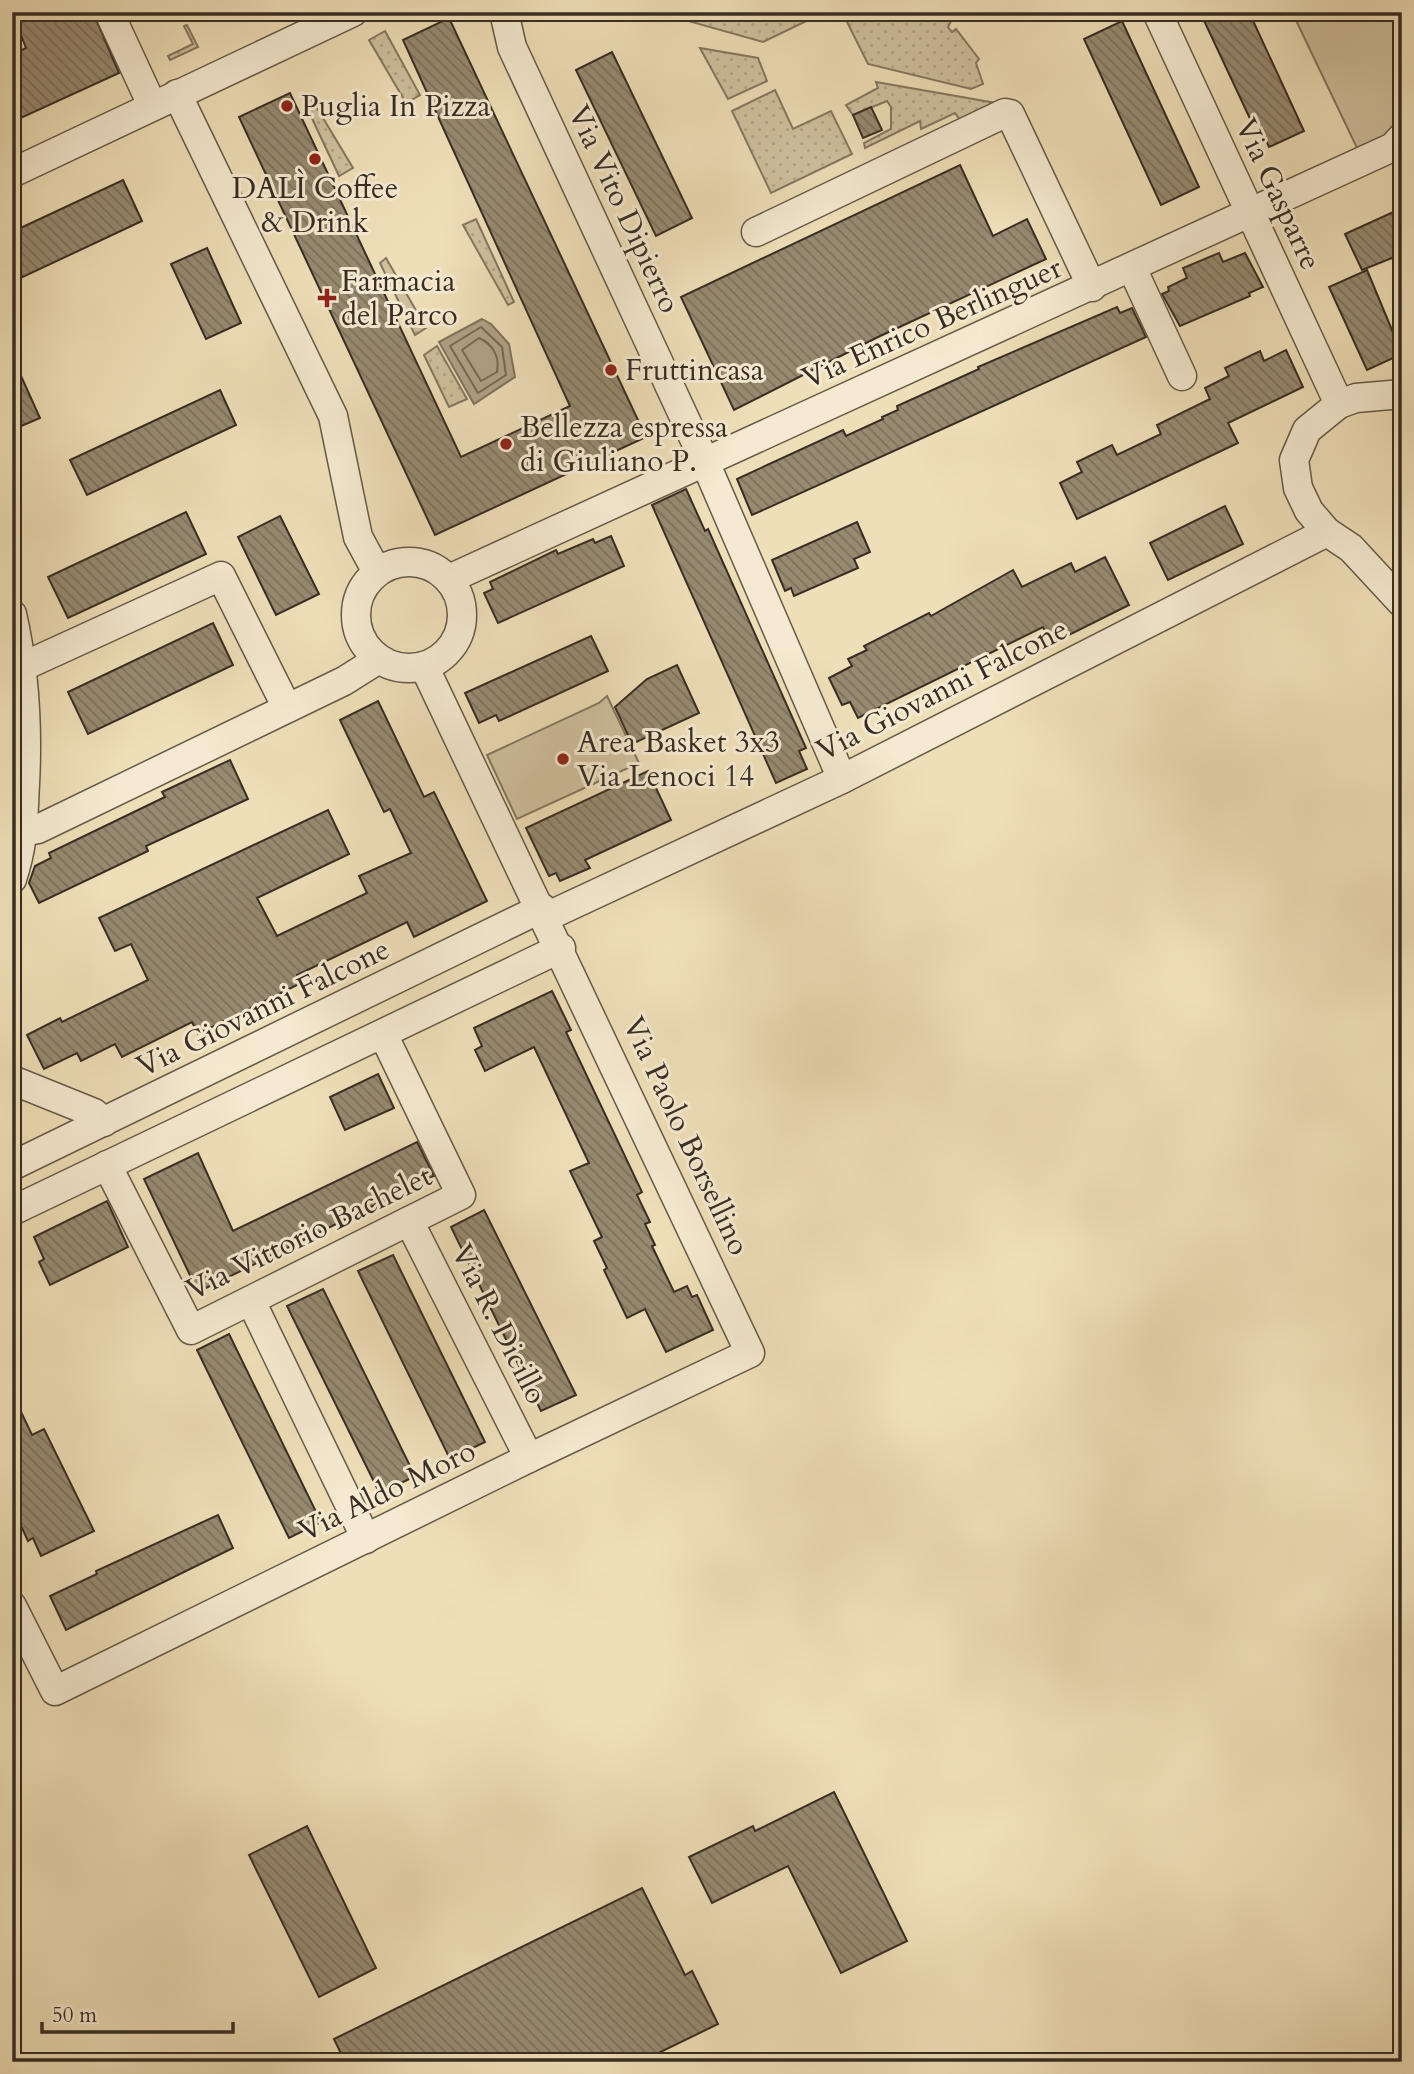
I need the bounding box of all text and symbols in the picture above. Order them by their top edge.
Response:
place label: Puglia In Pizza [301,86,490,127]
marker: Puglia In Pizza [279,98,295,114]
street label: Via Vito Dipierro [558,99,690,319]
street label: Via Gasparre [1225,112,1331,276]
marker: DALÌ Coffee & Drink [307,151,323,167]
place label: DALÌ Coffee & Drink [232,168,398,243]
street label: Via Enrico Berlinguer [796,247,1068,399]
place label: Farmacia del Parco [341,261,458,336]
marker: Farmacia del Parco [319,290,335,306]
place label: Fruttincasa [625,350,764,391]
marker: Fruttincasa [603,362,619,378]
place label: Bellezza espressa di Giuliano P. [520,407,728,482]
marker: Bellezza espressa di Giuliano P. [498,436,514,452]
street label: Via Giovanni Falcone [809,609,1075,771]
place label: Area Basket 3x3 Via Lenoci 14 [577,722,780,797]
marker: Area Basket 3x3 Via Lenoci 14 [555,751,571,767]
street label: Via Giovanni Falcone [130,929,396,1087]
street label: Via Paolo Borsellino [613,1010,759,1262]
street label: Via Vittorio Bachelet [179,1155,439,1310]
street label: Via R. Dicillo [441,1237,557,1411]
street label: Via Aldo Moro [292,1430,482,1552]
scale bar [42,1990,233,2034]
text: 50 m [52,2001,97,2030]

